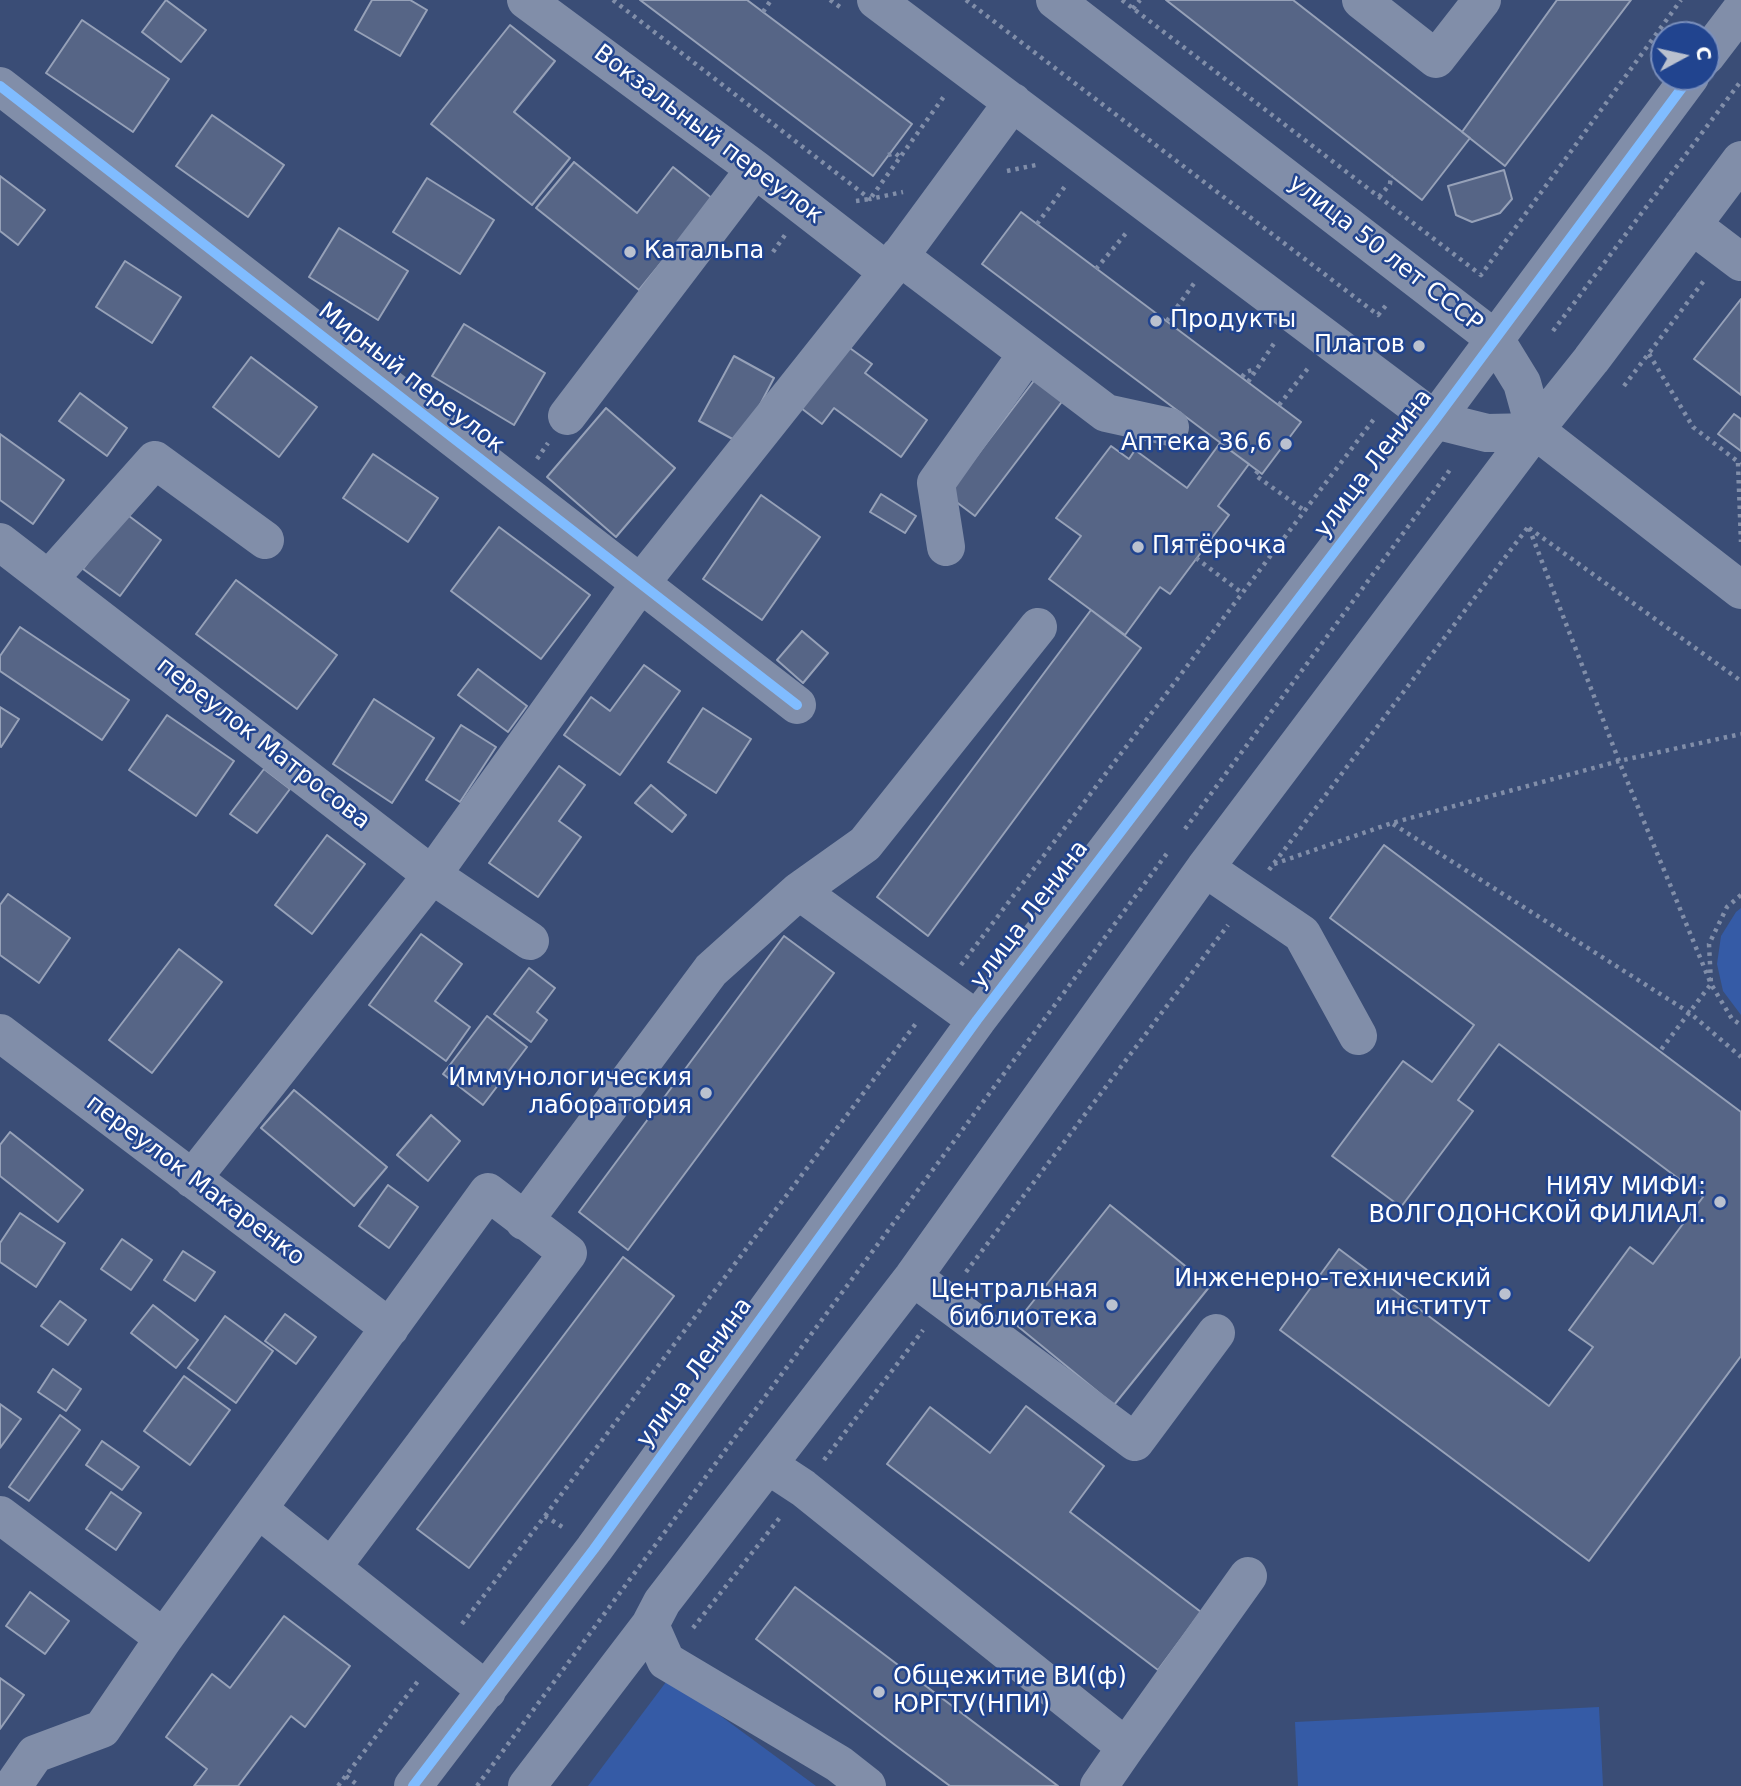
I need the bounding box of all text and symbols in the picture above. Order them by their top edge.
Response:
north arrow [1650,21,1720,91]
street label: Вокзальный переулок [588,39,828,231]
text: С [1692,45,1716,62]
street label: улица 50 лет СССР [1282,169,1488,339]
place label: Катальпа [644,238,764,266]
marker: Катальпа [622,244,638,260]
street label: Мирный переулок [312,297,510,461]
place label: Продукты [1170,307,1296,335]
marker: Продукты [1148,313,1164,329]
place label: Платов [1314,332,1405,360]
marker: Платов [1411,338,1427,354]
street label: улица Ленина [1309,384,1439,544]
place label: Аптека 36,6 [1121,430,1272,458]
marker: Аптека 36,6 [1278,436,1294,452]
place label: Пятёрочка [1152,533,1287,561]
marker: Пятёрочка [1130,539,1146,555]
street label: переулок Матросова [151,652,375,836]
street label: улица Ленина [965,835,1095,995]
place label: Иммунологическия лаборатория [448,1065,692,1121]
marker: Иммунологическия лаборатория [698,1085,714,1101]
street label: переулок Макаренко [80,1089,310,1273]
place label: НИЯУ МИФИ: ВОЛГОДОНСКОЙ ФИЛИАЛ. [1368,1174,1706,1230]
marker: НИЯУ МИФИ: ВОЛГОДОНСКОЙ ФИЛИАЛ. [1712,1194,1728,1210]
place label: Инженерно-технический институт [1174,1266,1491,1322]
place label: Центральная библиотека [931,1277,1098,1333]
marker: Инженерно-технический институт [1497,1286,1513,1302]
street label: улица Ленина [631,1292,759,1454]
marker: Центральная библиотека [1104,1297,1120,1313]
place label: Общежитие ВИ(ф) ЮРГТУ(НПИ) [893,1664,1127,1720]
marker: Общежитие ВИ(ф) ЮРГТУ(НПИ) [871,1684,887,1700]

